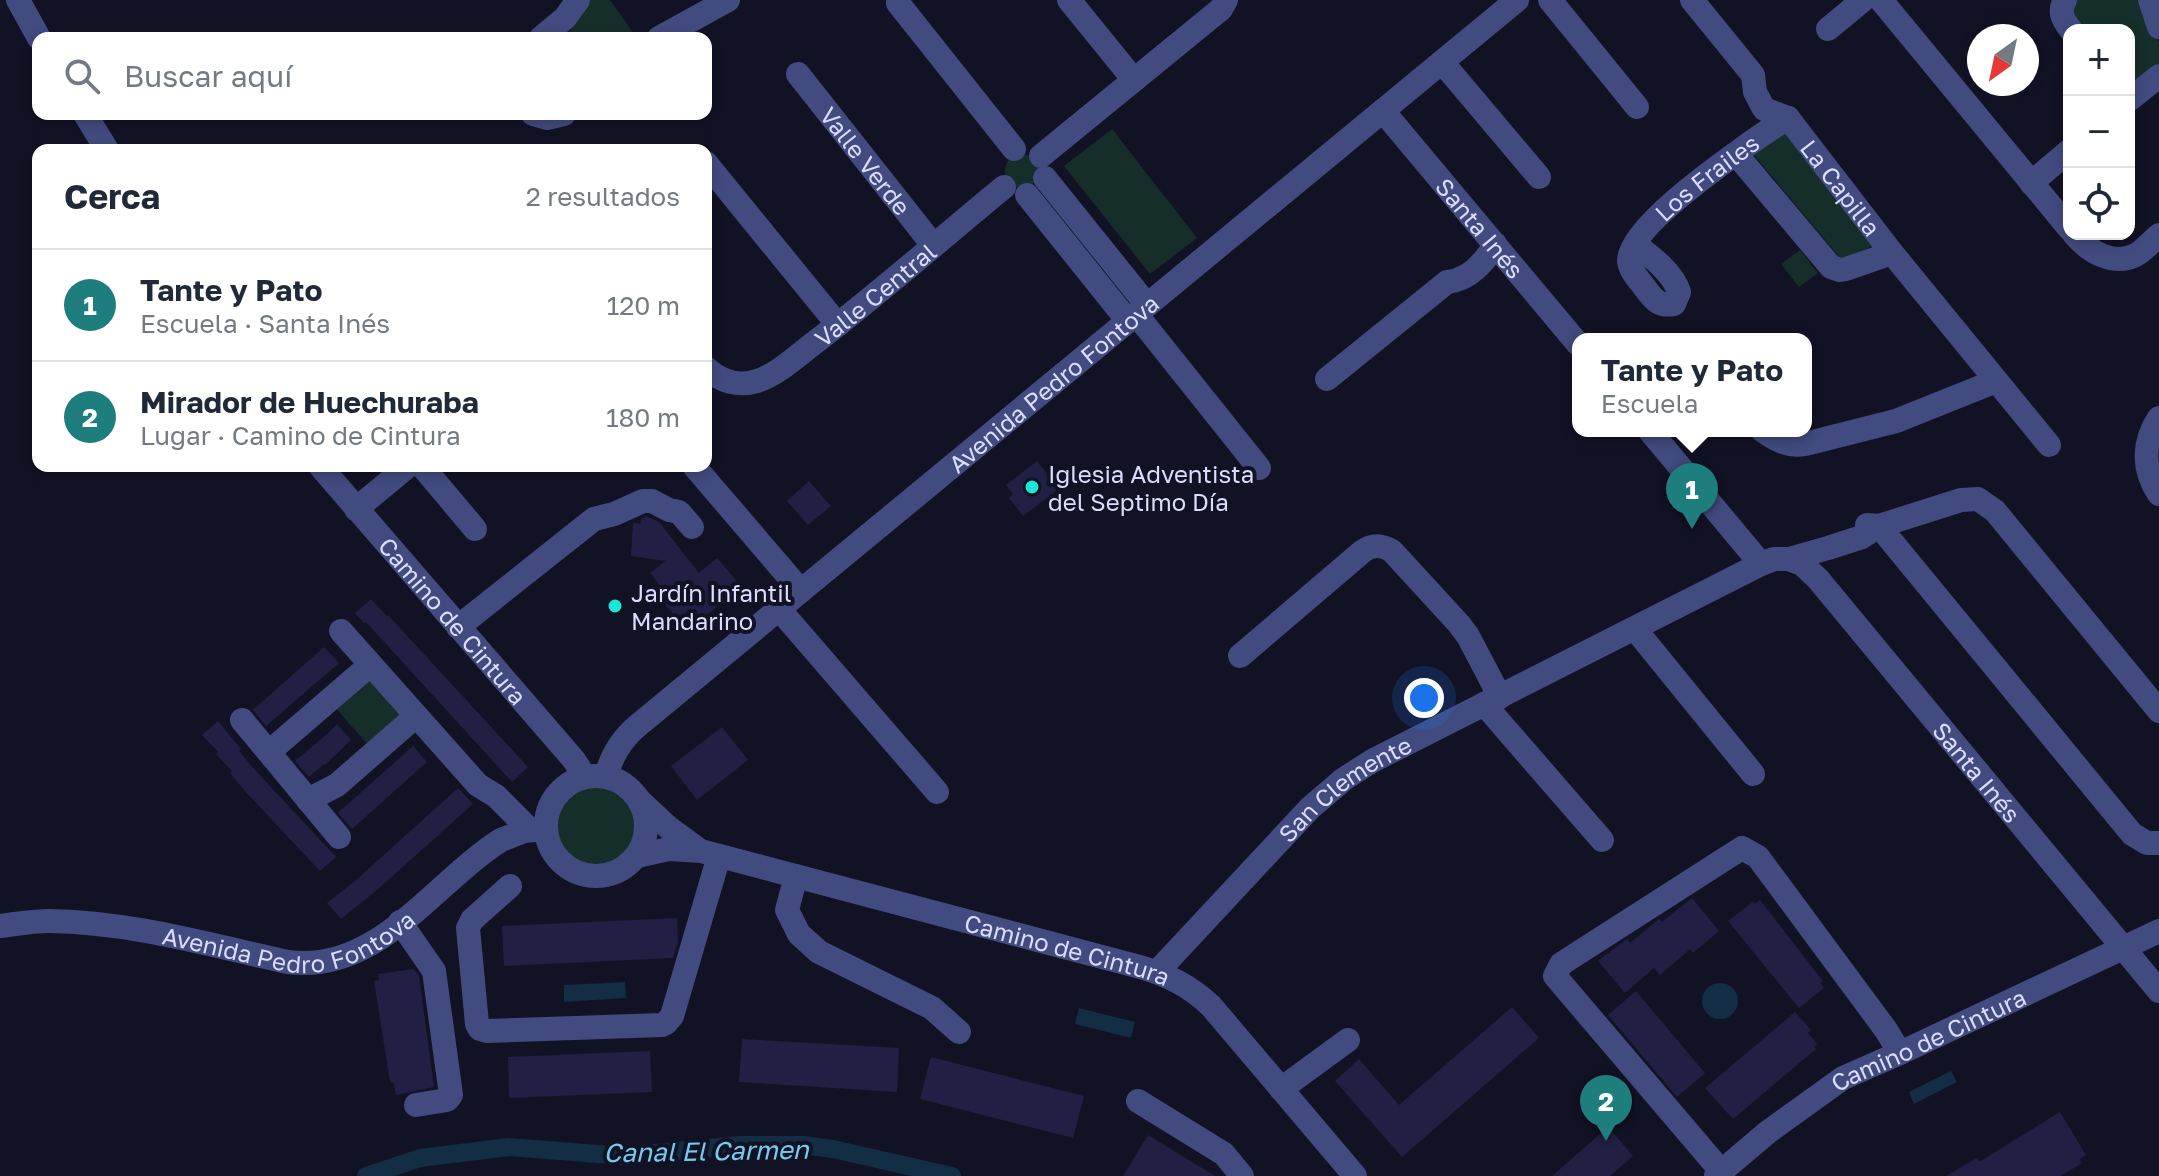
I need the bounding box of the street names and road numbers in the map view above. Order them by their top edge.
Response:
street label: Valle Verde [815,100,918,220]
street label: Los Frailes [1648,127,1764,227]
street label: La Capilla [1795,133,1887,241]
street label: Santa Inés [1430,172,1531,283]
street label: Valle Central [808,236,941,352]
street label: Avenida Pedro Fontova [942,288,1164,478]
street label: Camino de Cintura [373,531,533,710]
street label: Santa Inés [1928,716,2027,828]
street label: San Clemente [1272,729,1416,848]
street label: Avenida Pedro Fontova [160,904,420,978]
street label: Camino de Cintura [962,907,1175,991]
street label: Camino de Cintura [1825,982,2030,1097]

